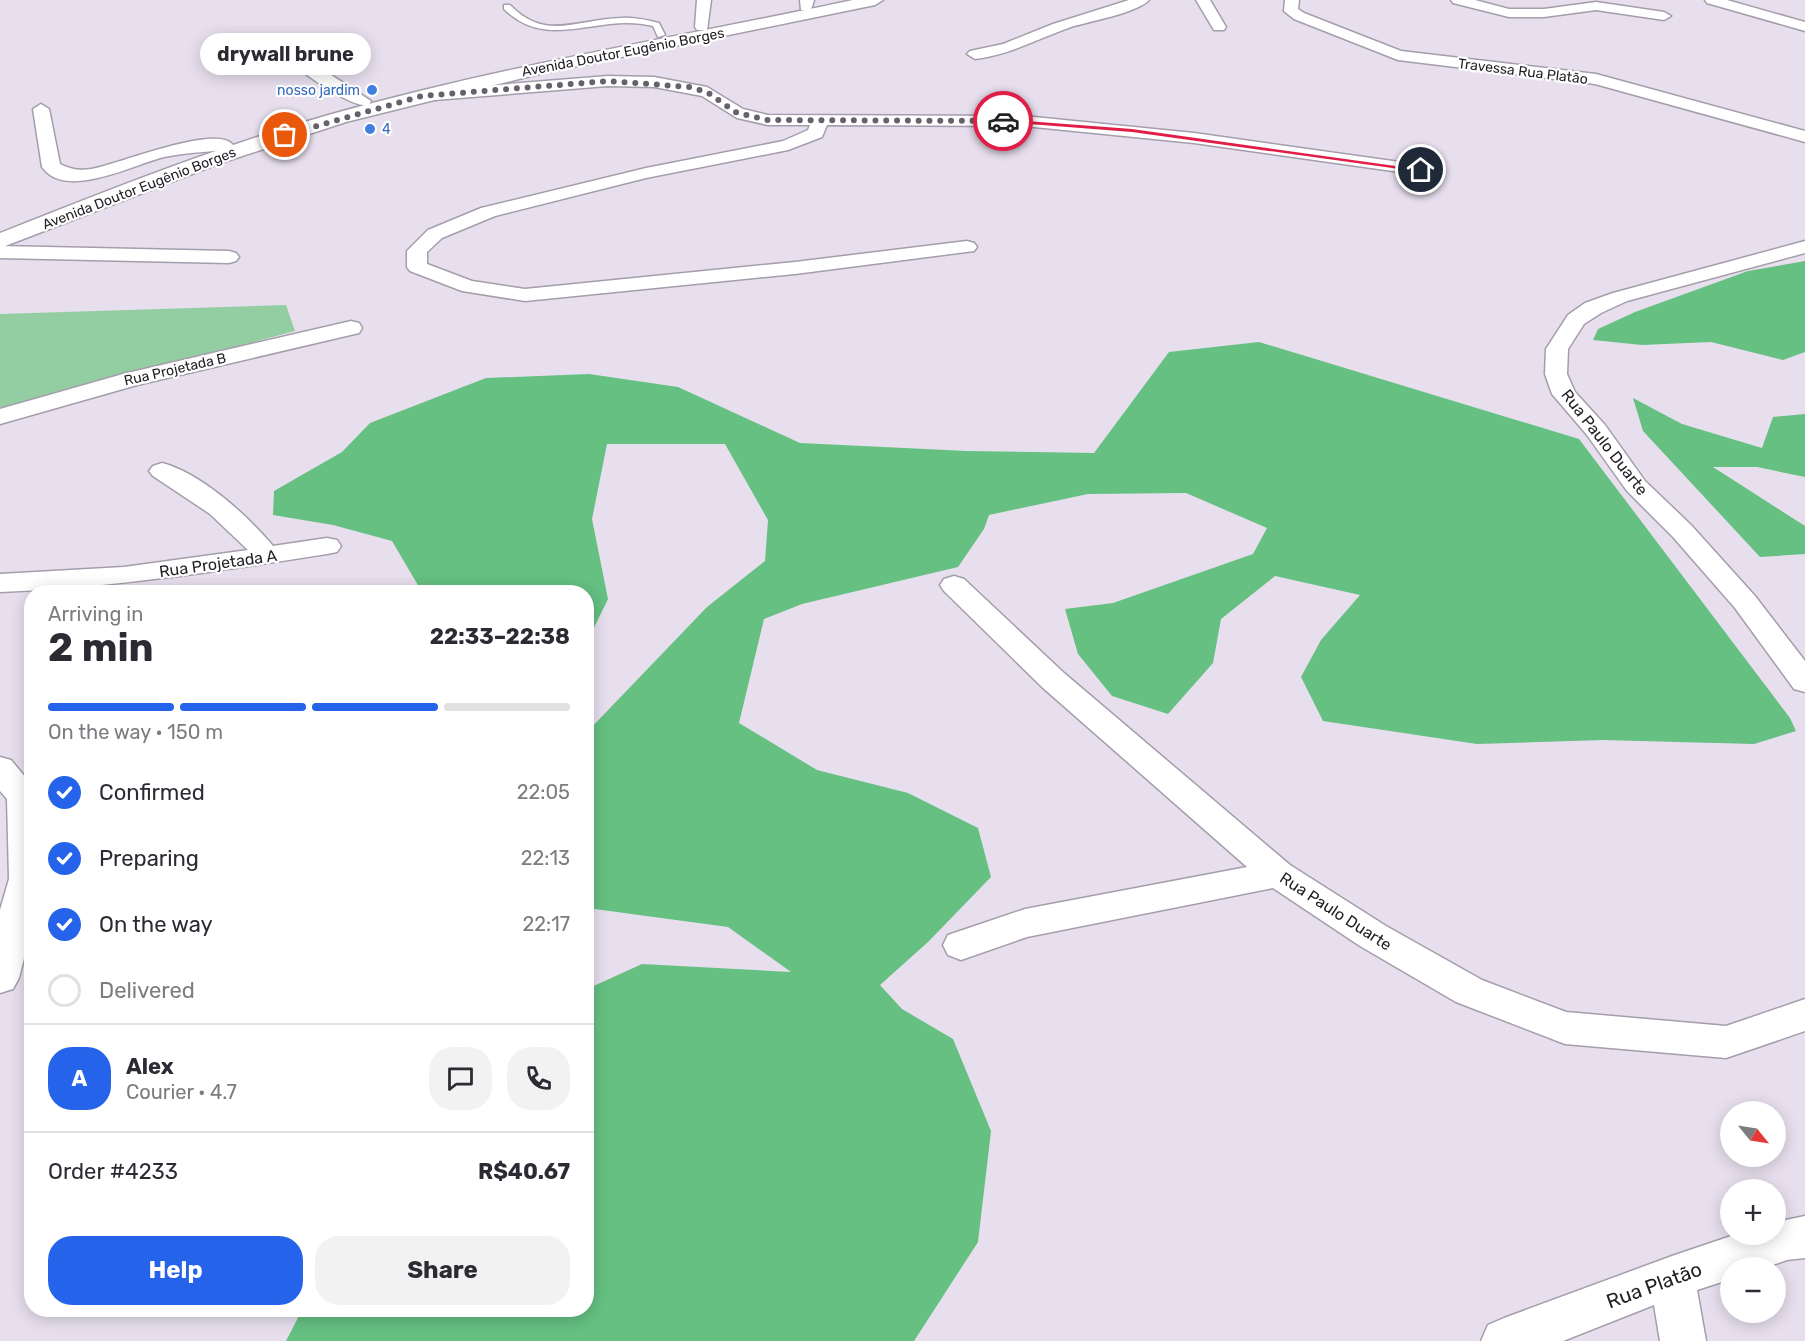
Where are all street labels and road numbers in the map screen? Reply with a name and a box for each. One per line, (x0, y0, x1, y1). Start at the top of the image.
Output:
street label: Avenida Doutor Eugênio Borges (520, 24, 726, 80)
street label: Travessa Rua Platão (1457, 55, 1589, 88)
street label: Avenida Doutor Eugênio Borges (40, 144, 238, 233)
street label: Rua Projetada B (122, 349, 228, 390)
street label: Rua Paulo Duarte (1557, 386, 1652, 499)
street label: Rua Projetada A (158, 546, 279, 581)
street label: Rua Paulo Duarte (1276, 868, 1395, 955)
street label: Rua Platão (1603, 1257, 1705, 1313)

